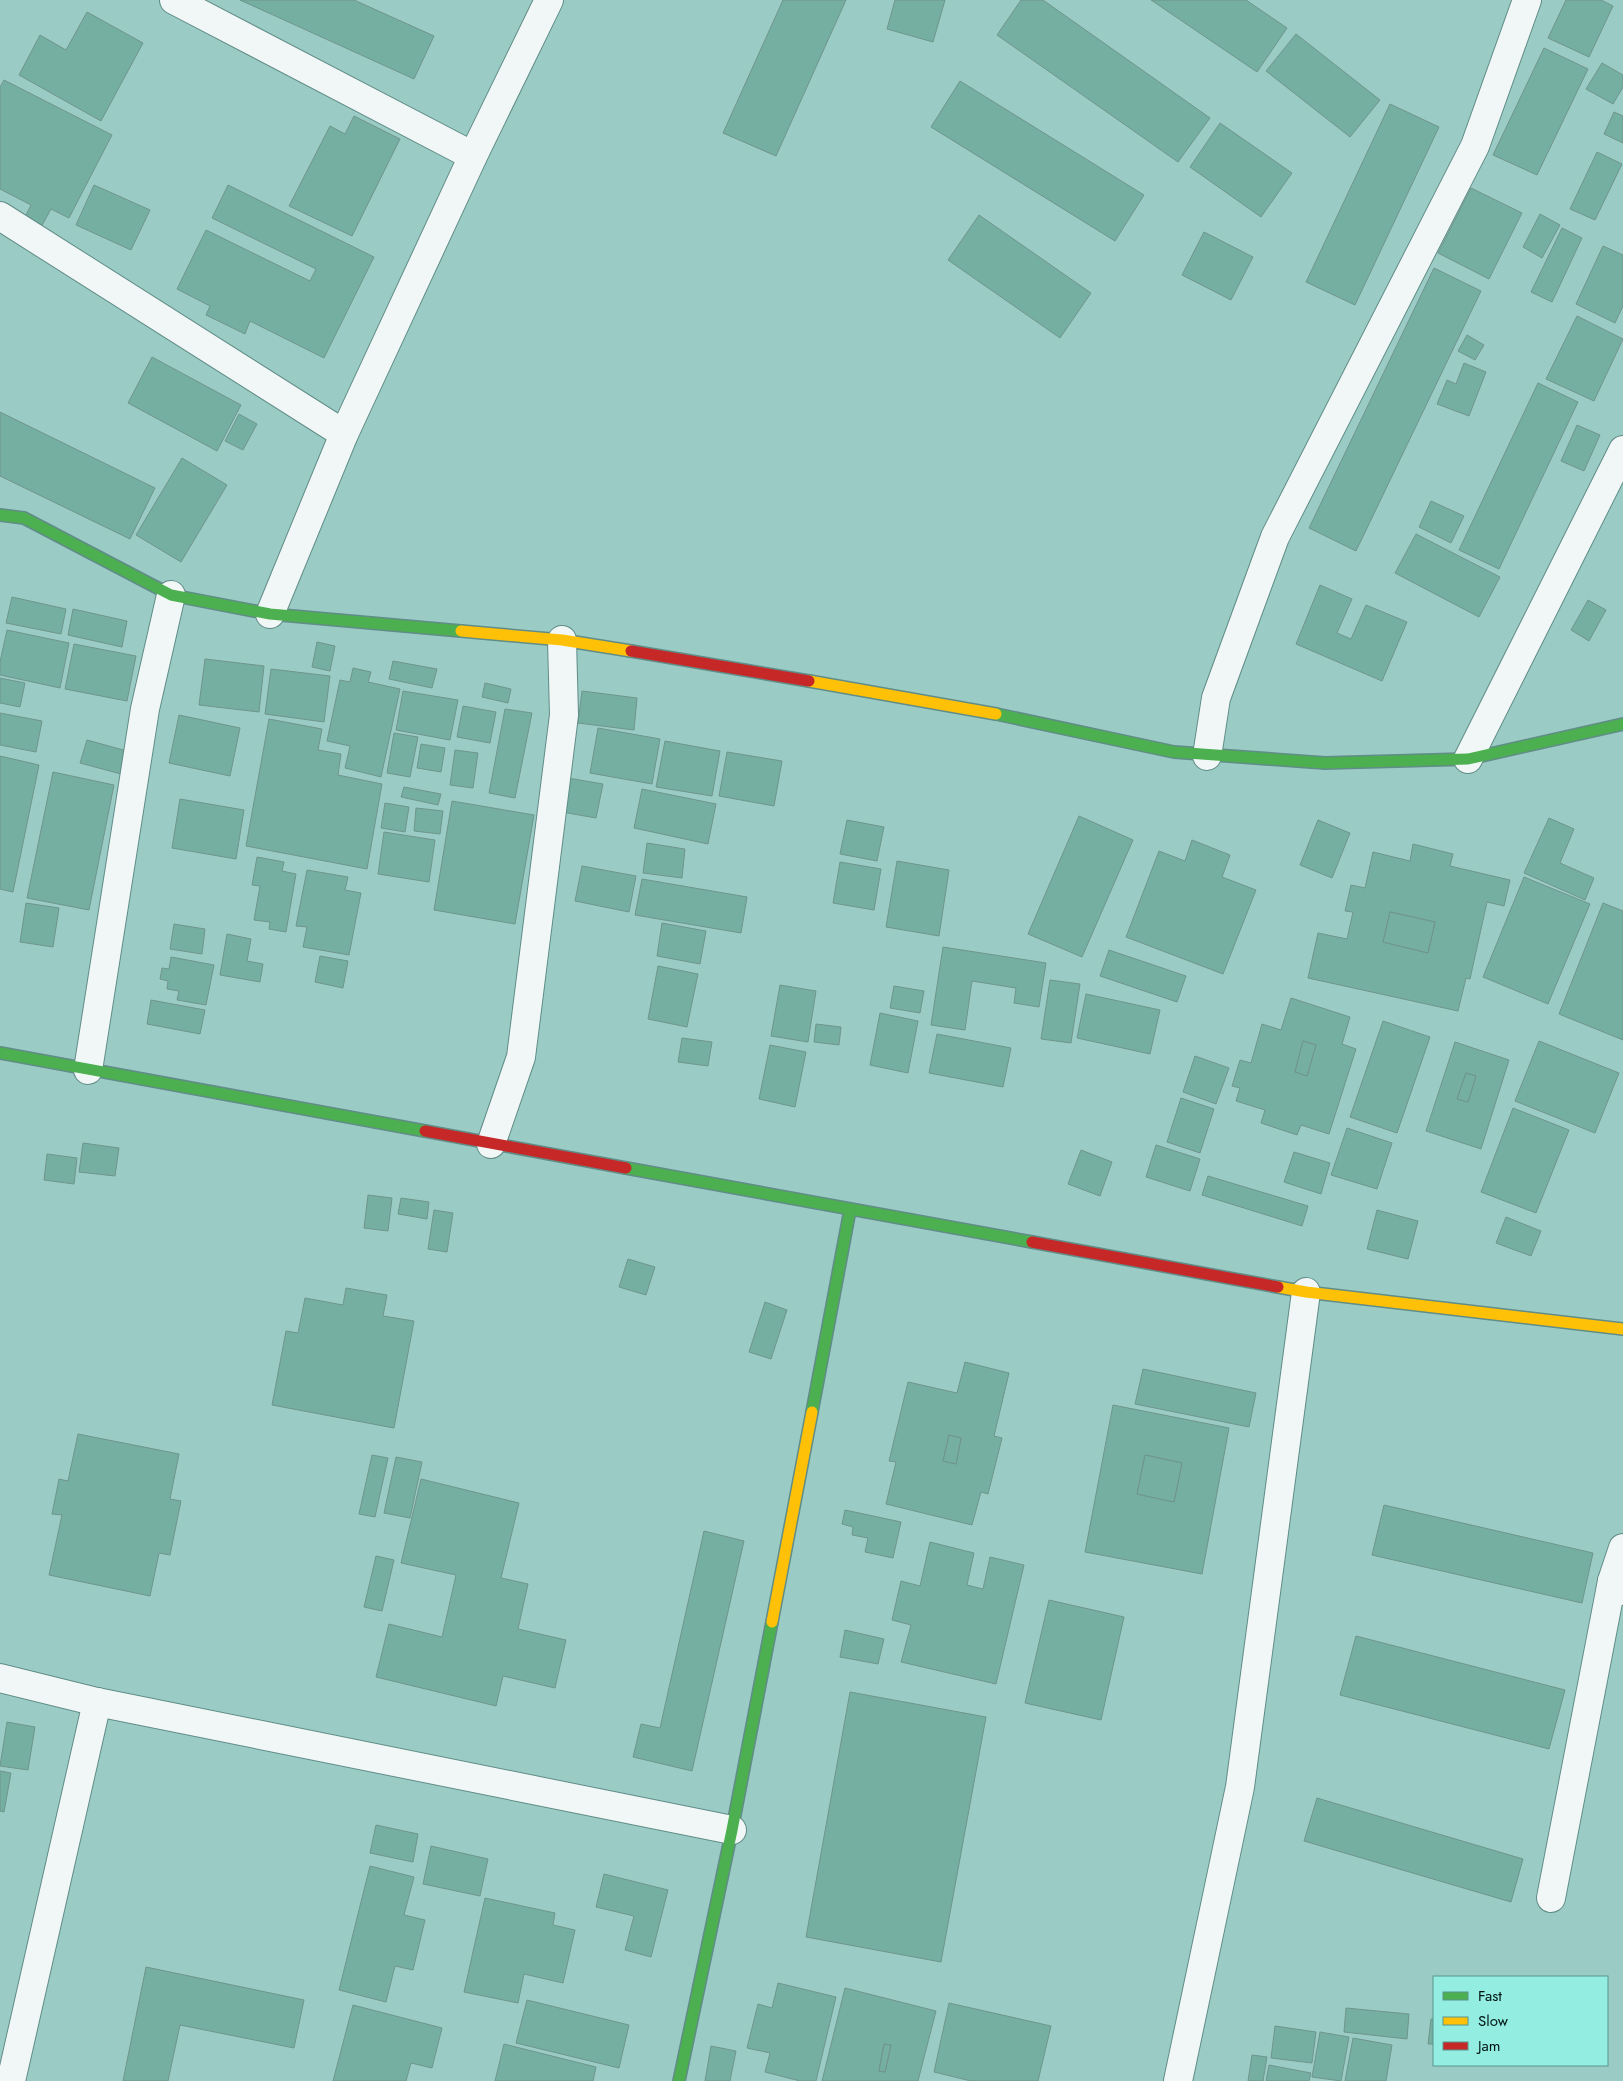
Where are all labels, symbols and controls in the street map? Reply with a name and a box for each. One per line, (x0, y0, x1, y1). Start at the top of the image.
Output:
legend (1433, 1976, 1608, 2066)
text: Fast (1478, 1985, 1502, 2007)
text: Slow (1478, 2010, 1509, 2032)
text: Jam (1476, 2035, 1501, 2057)

